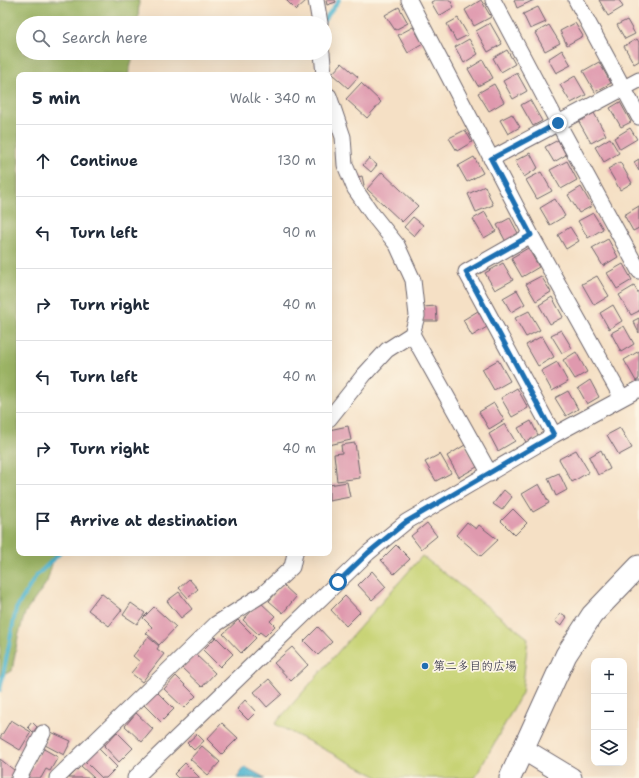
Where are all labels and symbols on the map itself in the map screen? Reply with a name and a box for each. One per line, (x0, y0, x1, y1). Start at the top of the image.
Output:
route end (549, 114, 567, 132)
route start (329, 573, 347, 591)
place label: 第二多目的広場 (433, 658, 517, 674)
marker: 第二多目的広場 (420, 661, 430, 671)

